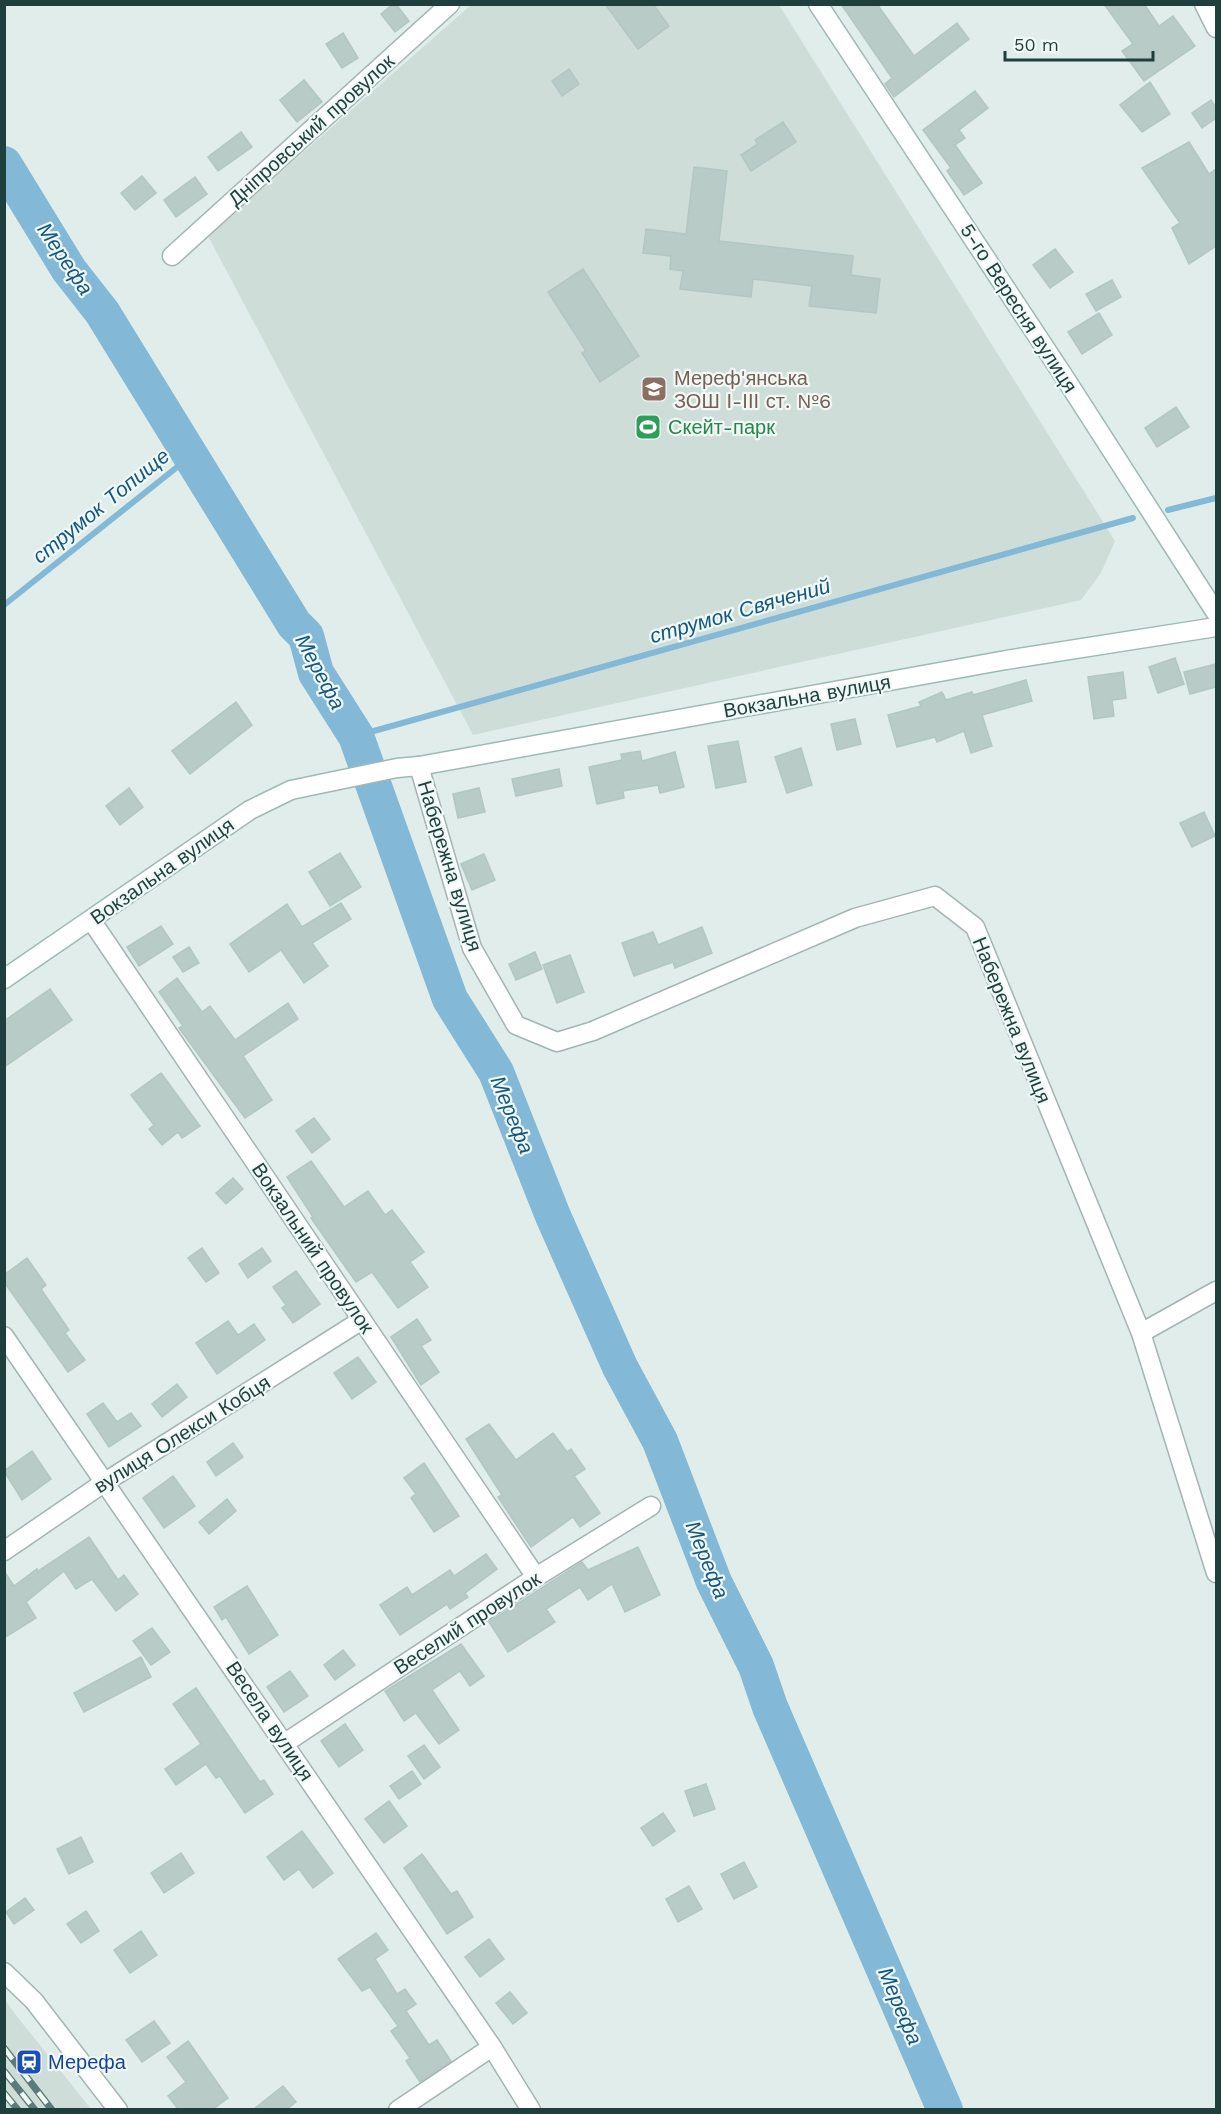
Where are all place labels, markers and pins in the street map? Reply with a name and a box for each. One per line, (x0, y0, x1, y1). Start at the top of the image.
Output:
place label: Мереф'янська ЗОШ І-ІІІ ст. №6 (674, 366, 831, 413)
school or university icon: Мереф'янська ЗОШ І-ІІІ ст. №6 (639, 374, 669, 404)
sports icon: Скейт-парк (633, 412, 663, 442)
place label: Скейт-парк (668, 415, 775, 439)
station icon: Мерефа (14, 2047, 44, 2077)
place label: Мерефа (48, 2050, 127, 2074)

